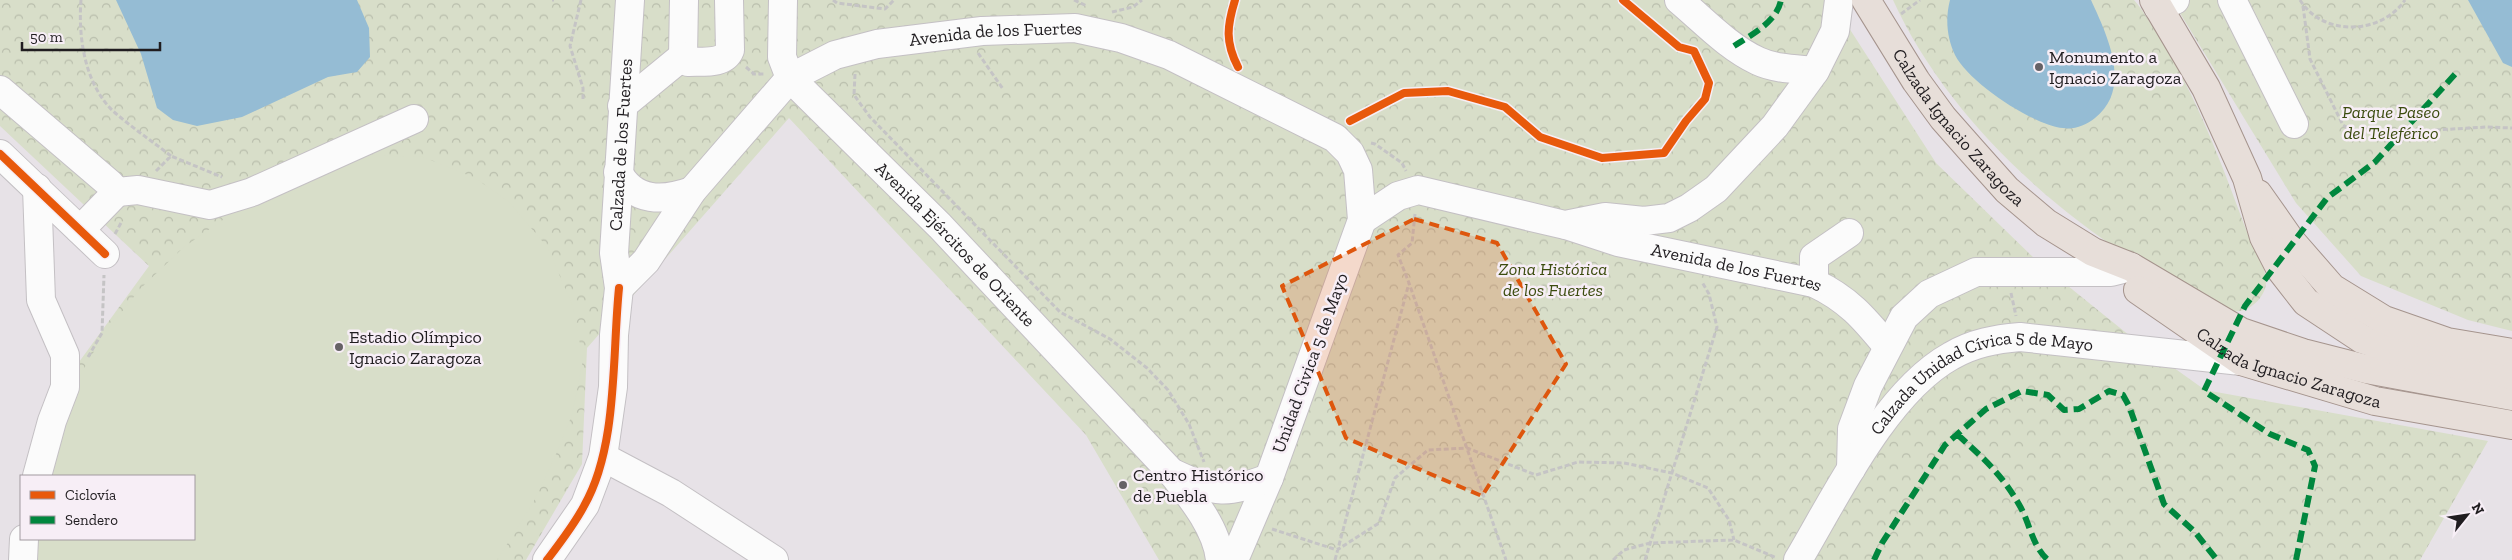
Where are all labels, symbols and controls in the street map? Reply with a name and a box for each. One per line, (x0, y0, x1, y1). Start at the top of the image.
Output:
street label: Avenida de los Fuertes (908, 17, 1085, 51)
scale bar (22, 20, 160, 52)
text: 50 m (30, 28, 63, 46)
street label: Calzada Ignacio Zaragoza (1888, 45, 2029, 211)
place label: Monumento a Ignacio Zaragoza (2049, 46, 2182, 89)
street label: Calzada de los Fuertes (604, 58, 637, 231)
marker: Monumento a Ignacio Zaragoza (2033, 61, 2045, 73)
park label: Parque Paseo del Teleférico (2342, 101, 2440, 144)
street label: Avenida Ejércitos de Oriente (871, 157, 1040, 331)
street label: Avenida de los Fuertes (1649, 238, 1826, 296)
park label: Zona Histórica de los Fuertes (1499, 258, 1607, 301)
street label: Unidad Civica 5 de Mayo (1267, 270, 1353, 456)
street label: Calzada Ignacio Zaragoza (2192, 323, 2383, 413)
place label: Estadio Olímpico Ignacio Zaragoza (349, 326, 482, 369)
street label: Calzada Unidad Cívica 5 de Mayo (1865, 326, 2094, 439)
marker: Estadio Olímpico Ignacio Zaragoza (333, 341, 345, 353)
place label: Centro Histórico de Puebla (1133, 464, 1264, 507)
legend (20, 475, 195, 540)
marker: Centro Histórico de Puebla (1117, 479, 1129, 491)
text: Ciclovía (65, 486, 116, 504)
north arrow (2442, 490, 2492, 540)
text: N (2468, 500, 2488, 518)
text: Sendero (65, 511, 118, 529)

